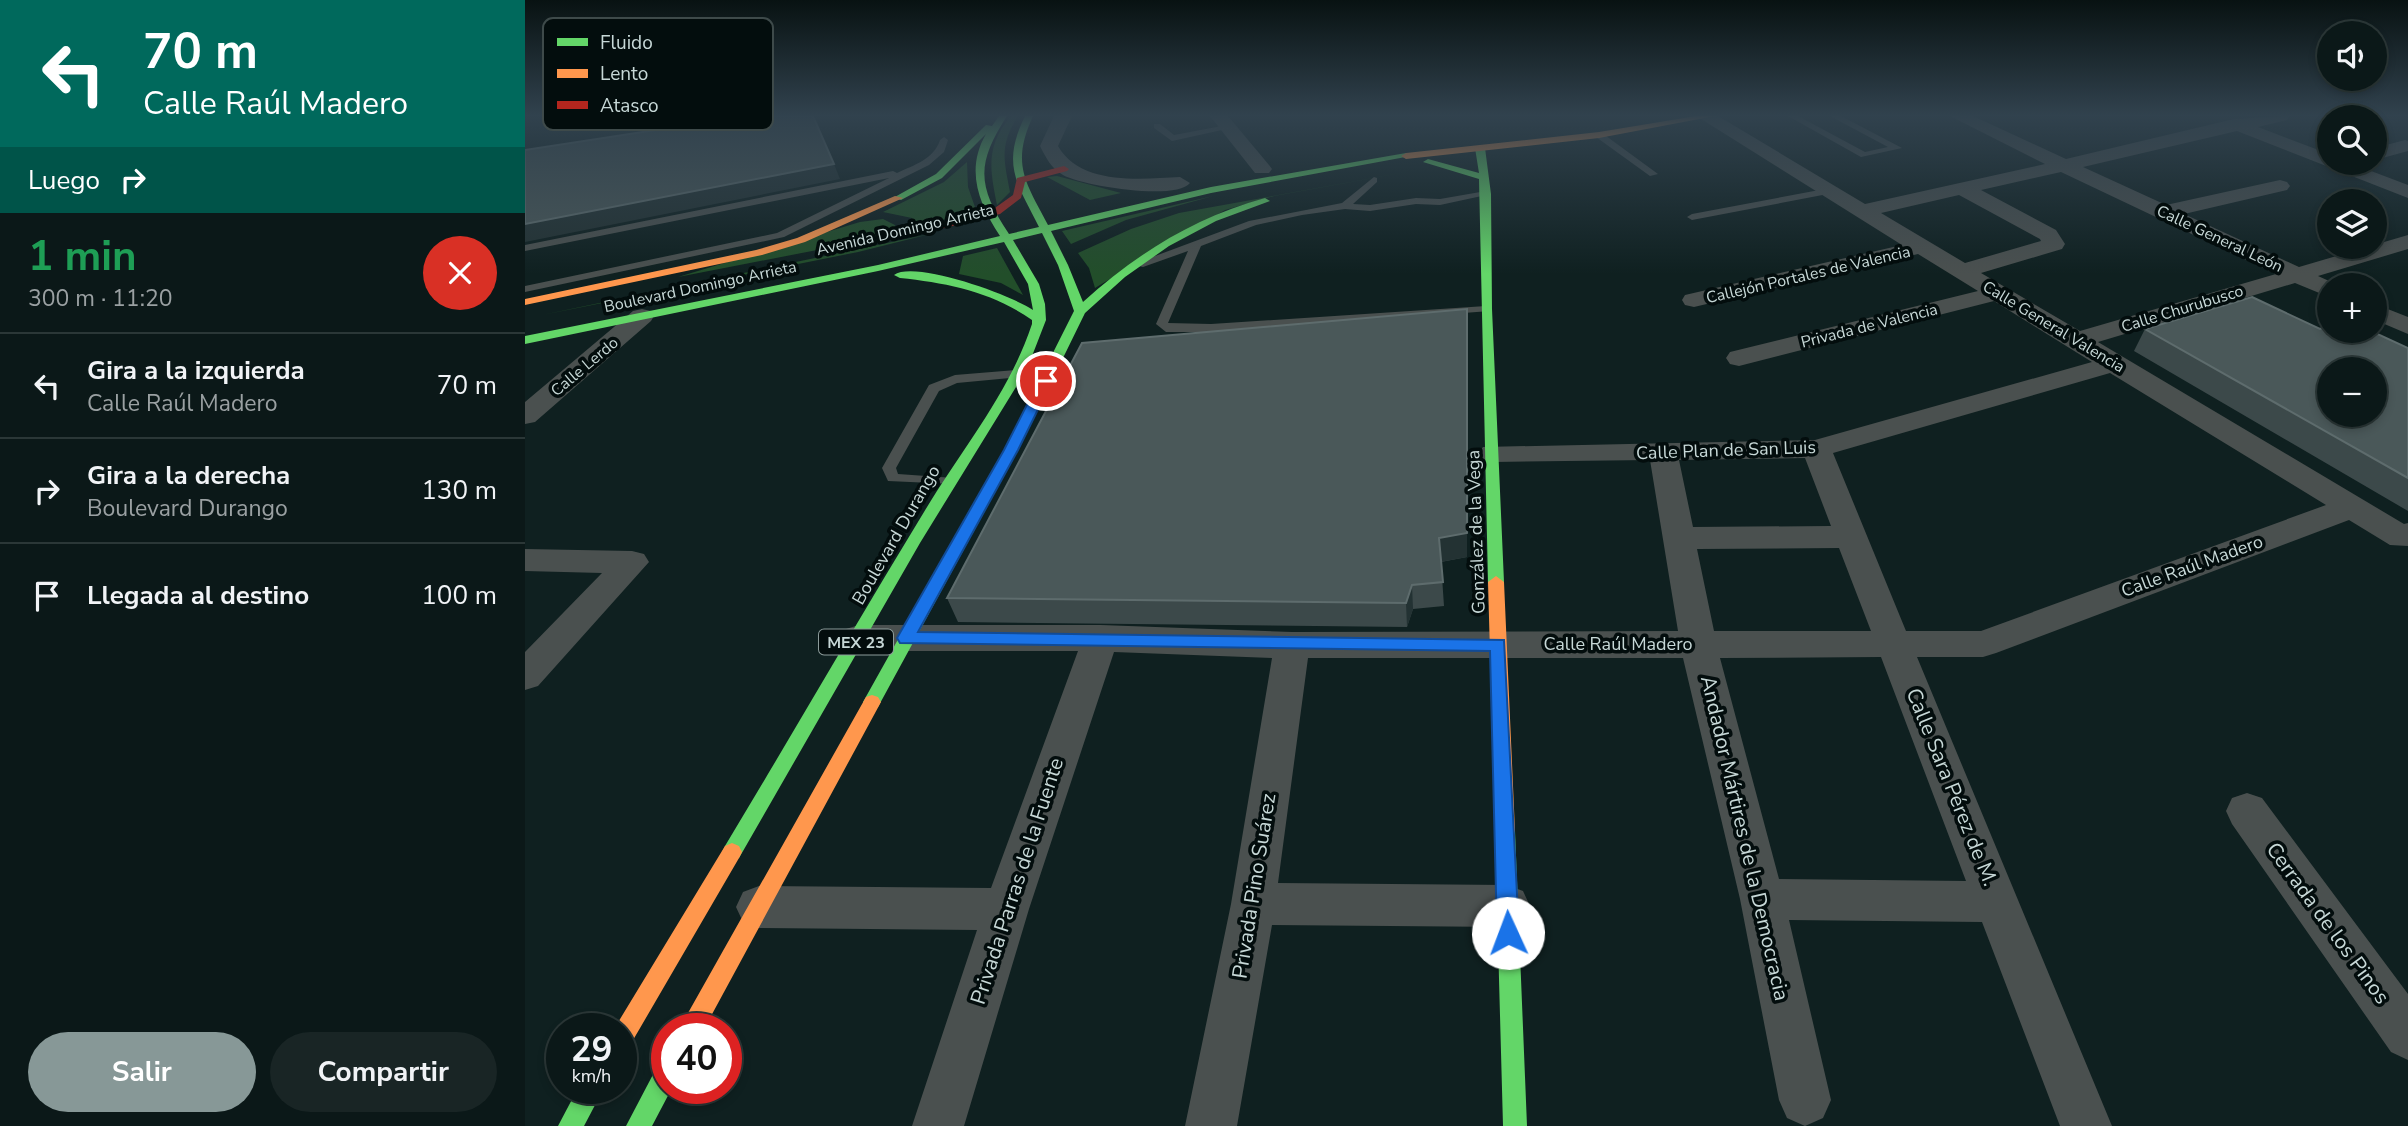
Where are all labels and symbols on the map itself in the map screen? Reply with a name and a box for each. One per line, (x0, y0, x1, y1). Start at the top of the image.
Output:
legend (543, 18, 773, 130)
text: Fluido (600, 30, 653, 56)
text: Lento (600, 61, 648, 87)
text: Atasco (600, 93, 659, 119)
street label: Avenida Domingo Arrieta (814, 199, 996, 261)
street label: Calle General León (2153, 200, 2286, 278)
street label: Callejón Portales de Valencia (1704, 241, 1913, 309)
street label: Boulevard Domingo Arrieta (602, 256, 799, 318)
street label: Calle General Valencia (1978, 276, 2129, 378)
street label: Calle Churubusco (2119, 280, 2246, 338)
street label: Privada de Valencia (1799, 298, 1940, 354)
street label: Calle Lerdo (546, 332, 623, 402)
pin (1016, 351, 1076, 411)
street label: Calle Plan de San Luis (1636, 435, 1816, 465)
street label: González de la Vega (1461, 450, 1491, 614)
street label: Boulevard Durango (846, 461, 946, 609)
street label: Calle Raúl Madero (2118, 529, 2266, 603)
road number: MEX 23 (819, 629, 893, 654)
street label: Calle Raúl Madero (1543, 632, 1693, 656)
street label: Andador Mártires de la Democracia (1694, 673, 1796, 1003)
street label: Calle Sara Pérez de M. (1900, 684, 2004, 890)
street label: Privada Parras de la Fuente (964, 754, 1070, 1008)
street label: Privada Pino Suárez (1226, 791, 1283, 981)
street label: Cerrada de los Pinos (2260, 837, 2396, 1009)
position arrow (1471, 896, 1545, 970)
speed limit sign: 40 (651, 1013, 742, 1104)

